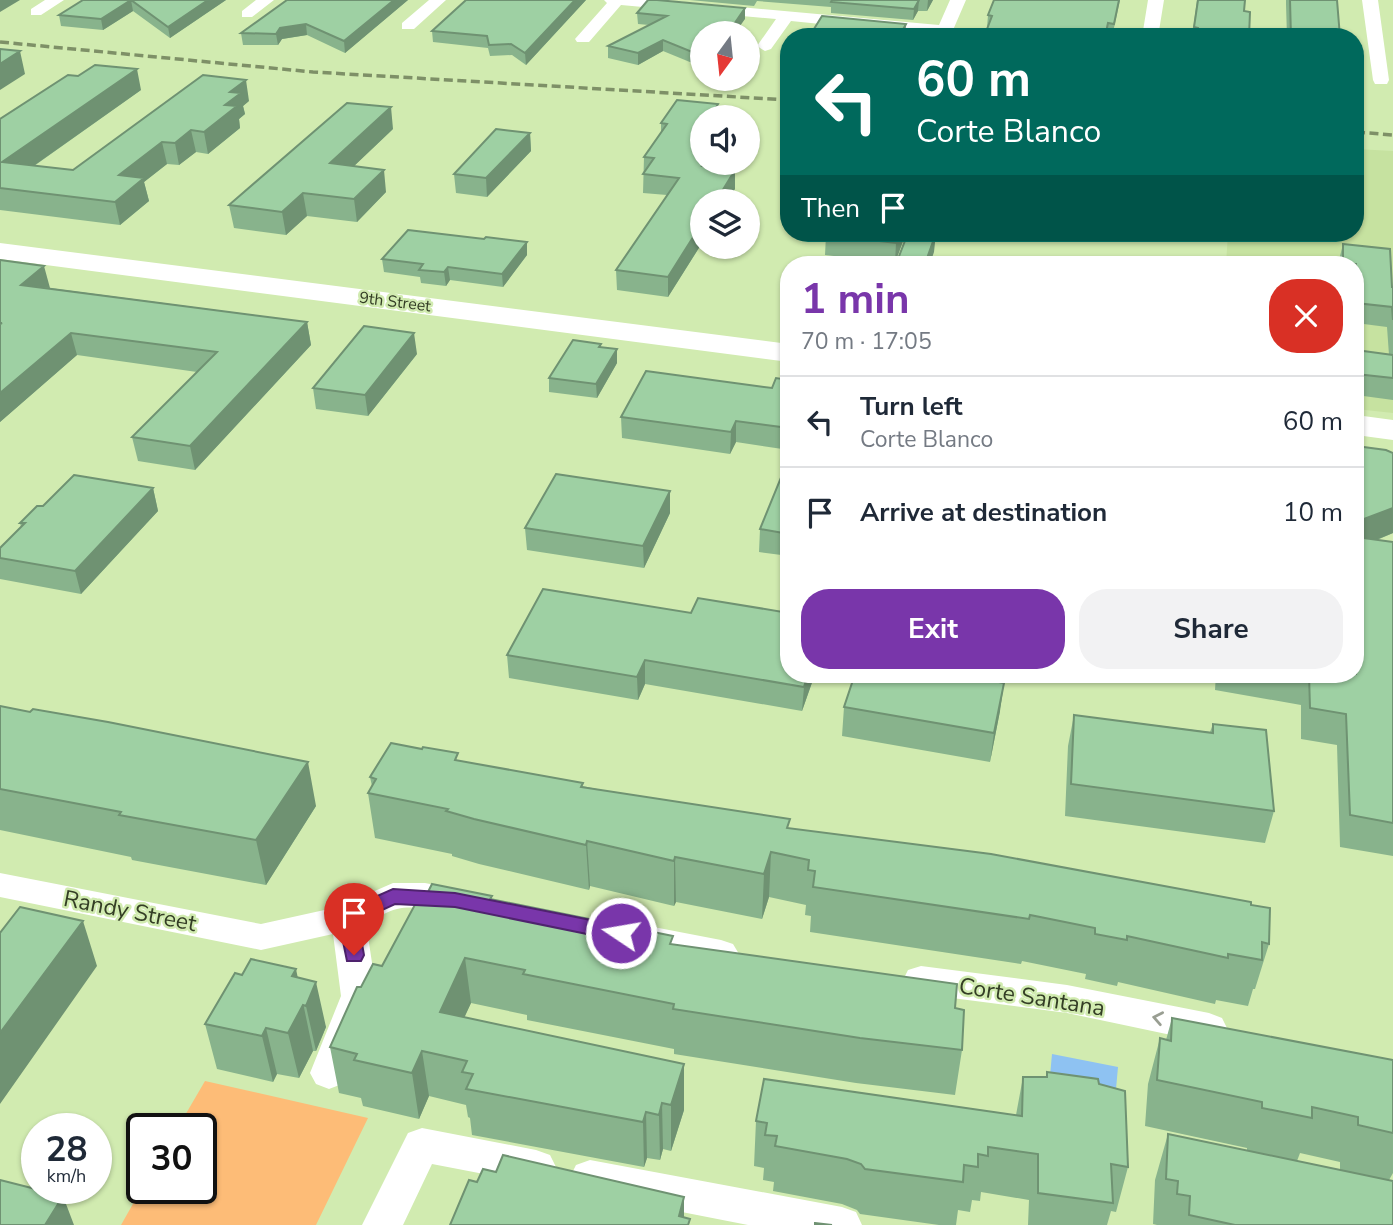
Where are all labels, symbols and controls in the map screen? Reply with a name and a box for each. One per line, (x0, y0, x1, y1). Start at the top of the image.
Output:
north arrow (690, 21, 760, 91)
map controls (690, 21, 760, 259)
text: 60 m (916, 46, 1031, 113)
icon: left (801, 56, 892, 147)
button: sound (690, 105, 760, 175)
text: Corte Blanco (916, 110, 1101, 153)
button: layers (690, 189, 760, 259)
icon: arrive (874, 189, 912, 227)
text: Then (801, 191, 860, 226)
text: 1 min (801, 271, 910, 328)
button: close (1269, 279, 1343, 353)
street label: 9th Street (358, 287, 432, 317)
text: 70 m · 17:05 (801, 326, 932, 357)
text: Turn left (860, 389, 963, 424)
icon: left (801, 403, 839, 441)
text: 60 m (1283, 404, 1343, 439)
text: Corte Blanco (860, 424, 993, 455)
icon: arrive (801, 494, 839, 532)
text: Arrive at destination (860, 495, 1107, 530)
text: 10 m (1283, 495, 1343, 530)
button: Exit (801, 589, 1065, 669)
button: Share (1079, 589, 1343, 669)
street label: Randy Street (61, 883, 200, 939)
pin (324, 883, 384, 955)
icon: arrive (335, 894, 373, 932)
position arrow (584, 896, 658, 970)
street label: Corte Santana (957, 970, 1107, 1024)
one-way arrow (1152, 1011, 1164, 1026)
speed limit sign: 30 (126, 1113, 217, 1204)
text: 28 (45, 1126, 88, 1173)
text: km/h (47, 1164, 86, 1188)

